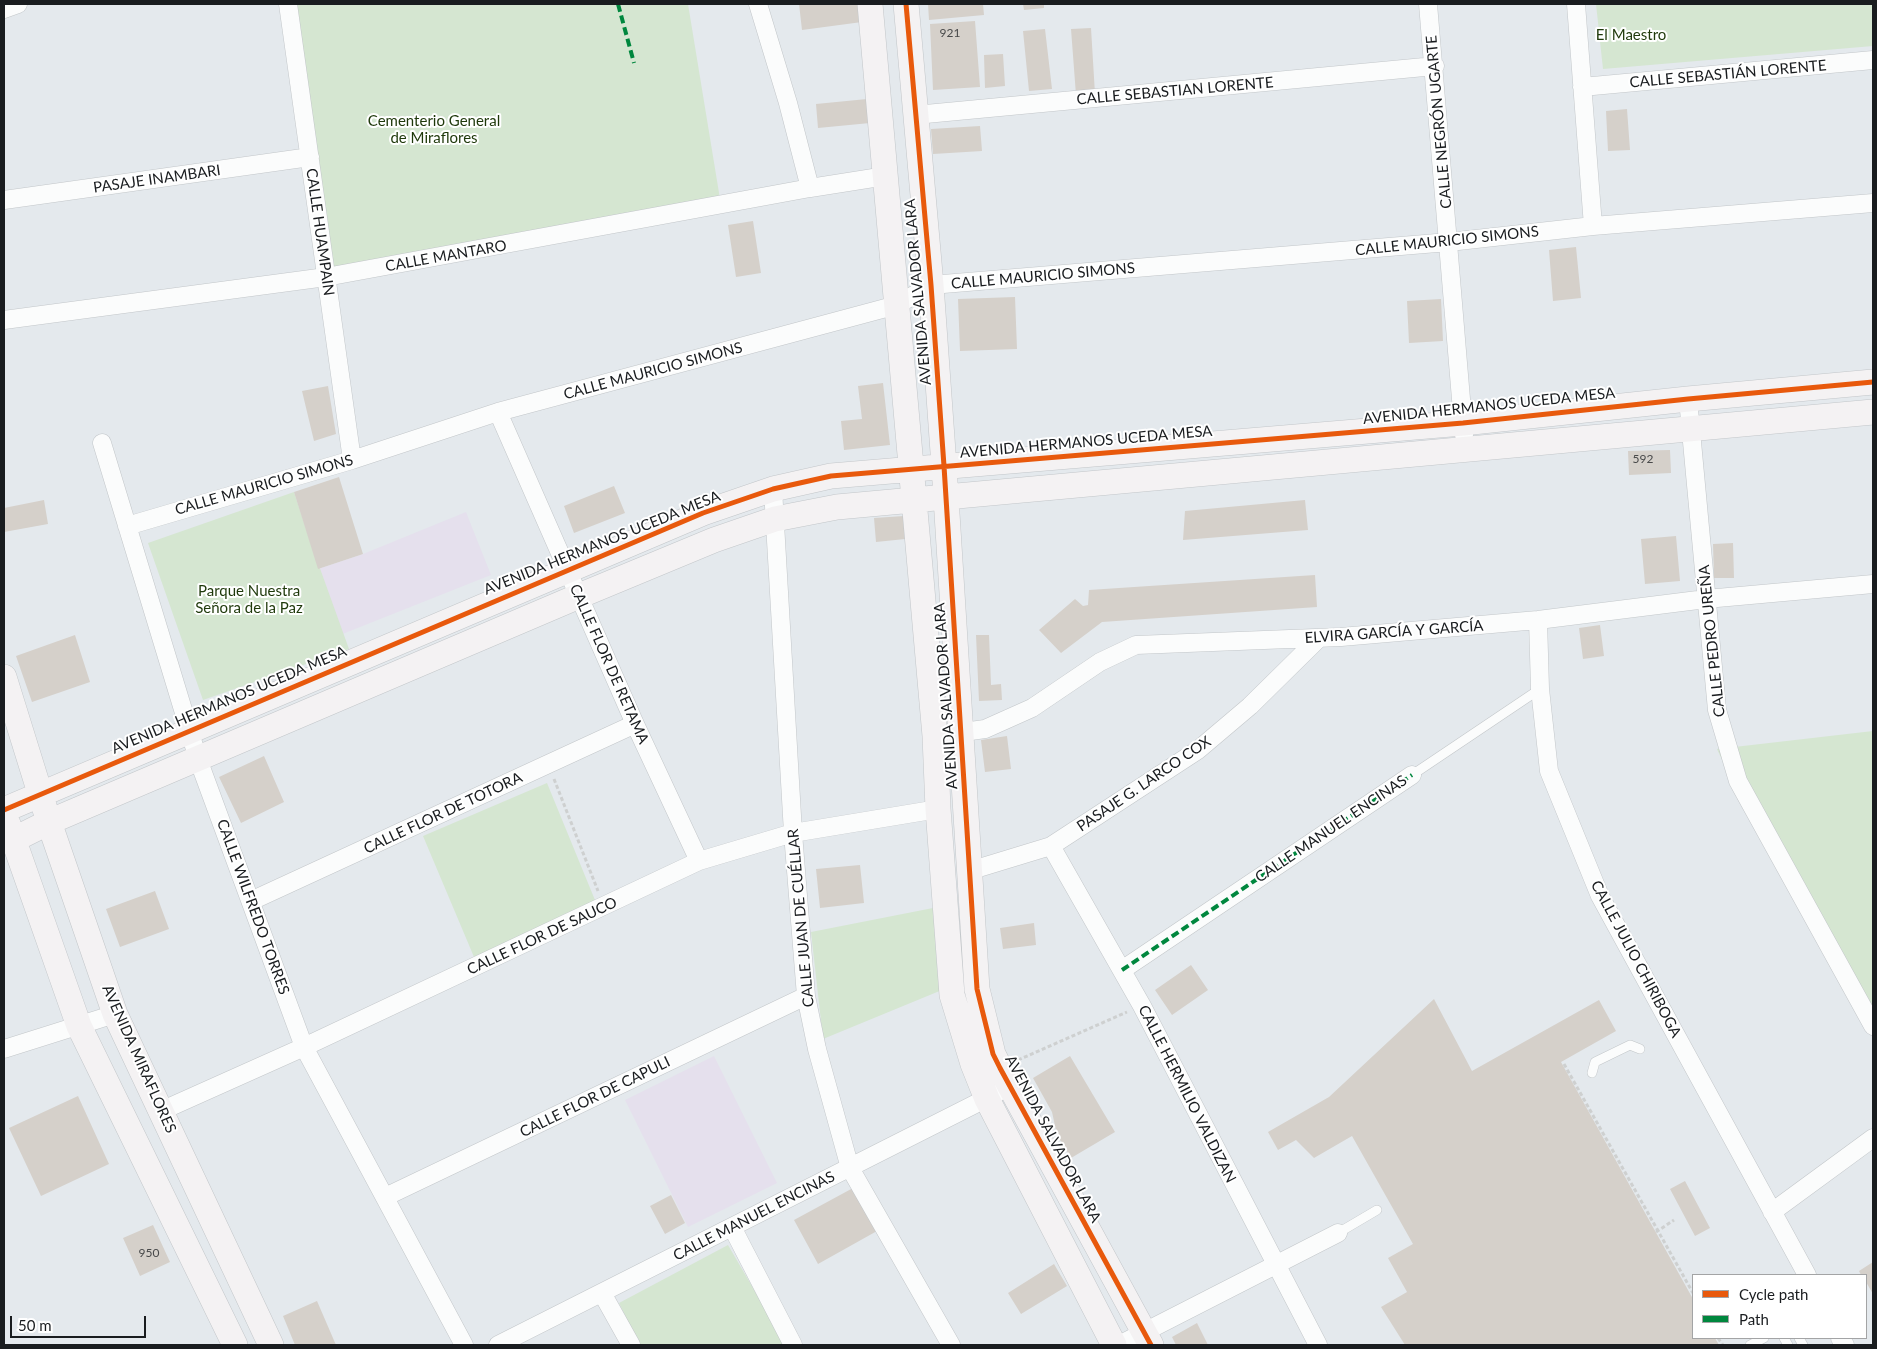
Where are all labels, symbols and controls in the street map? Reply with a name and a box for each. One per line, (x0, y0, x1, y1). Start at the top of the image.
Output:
house number: 921 (940, 26, 960, 40)
park label: El Maestro (1596, 26, 1666, 44)
street label: CALLE NEGRÓN UGARTE (1422, 34, 1456, 210)
street label: CALLE SEBASTIÁN LORENTE (1629, 56, 1827, 92)
street label: CALLE SEBASTIAN LORENTE (1076, 73, 1274, 109)
park label: Cementerio General de Miraflores (368, 112, 500, 147)
street label: PASAJE INAMBARI (92, 161, 222, 197)
street label: CALLE HUAMPAIN (302, 167, 338, 297)
street label: AVENIDA SALVADOR LARA (901, 198, 935, 386)
street label: CALLE MAURICIO SIMONS (1354, 222, 1540, 260)
street label: CALLE MANTARO (384, 236, 508, 276)
street label: CALLE MAURICIO SIMONS (950, 259, 1136, 293)
street label: CALLE MAURICIO SIMONS (562, 338, 744, 404)
street label: AVENIDA HERMANOS UCEDA MESA (1362, 384, 1616, 428)
street label: AVENIDA HERMANOS UCEDA MESA (959, 422, 1213, 462)
street label: CALLE MAURICIO SIMONS (173, 451, 355, 519)
house number: 592 (1633, 452, 1653, 466)
street label: AVENIDA HERMANOS UCEDA MESA (481, 487, 723, 599)
street label: CALLE PEDRO UREÑA (1695, 564, 1729, 718)
street label: CALLE FLOR DE RETAMA (566, 581, 652, 747)
park label: Parque Nuestra Señora de la Paz (195, 582, 303, 617)
street label: AVENIDA SALVADOR LARA (931, 602, 961, 790)
street label: ELVIRA GARCÍA Y GARCÍA (1304, 617, 1484, 647)
street label: AVENIDA HERMANOS UCEDA MESA (109, 642, 349, 758)
street label: PASAJE G. LARCO COX (1074, 732, 1214, 836)
street label: CALLE FLOR DE TOTORA (361, 768, 525, 858)
street label: CALLE MANUEL ENCINAS (1252, 772, 1410, 886)
street label: CALLE WILFREDO TORRES (213, 817, 293, 997)
street label: CALLE JUAN DE CUÉLLAR (784, 828, 818, 1008)
street label: CALLE JULIO CHIRIBOGA (1587, 877, 1685, 1041)
street label: CALLE FLOR DE SAUCO (464, 893, 620, 979)
street label: AVENIDA MIRAFLORES (98, 982, 180, 1136)
street label: CALLE HERMILIO VALDIZAN (1134, 1002, 1240, 1186)
street label: AVENIDA SALVADOR LARA (1001, 1052, 1105, 1226)
street label: CALLE FLOR DE CAPULI (517, 1053, 673, 1141)
street label: CALLE MANUEL ENCINAS (670, 1167, 838, 1265)
house number: 950 (139, 1246, 159, 1260)
legend (1692, 1274, 1867, 1339)
text: Cycle path (1739, 1285, 1808, 1303)
scale bar (12, 1306, 149, 1338)
text: Path (1739, 1310, 1769, 1328)
text: 50 m (18, 1316, 52, 1334)

